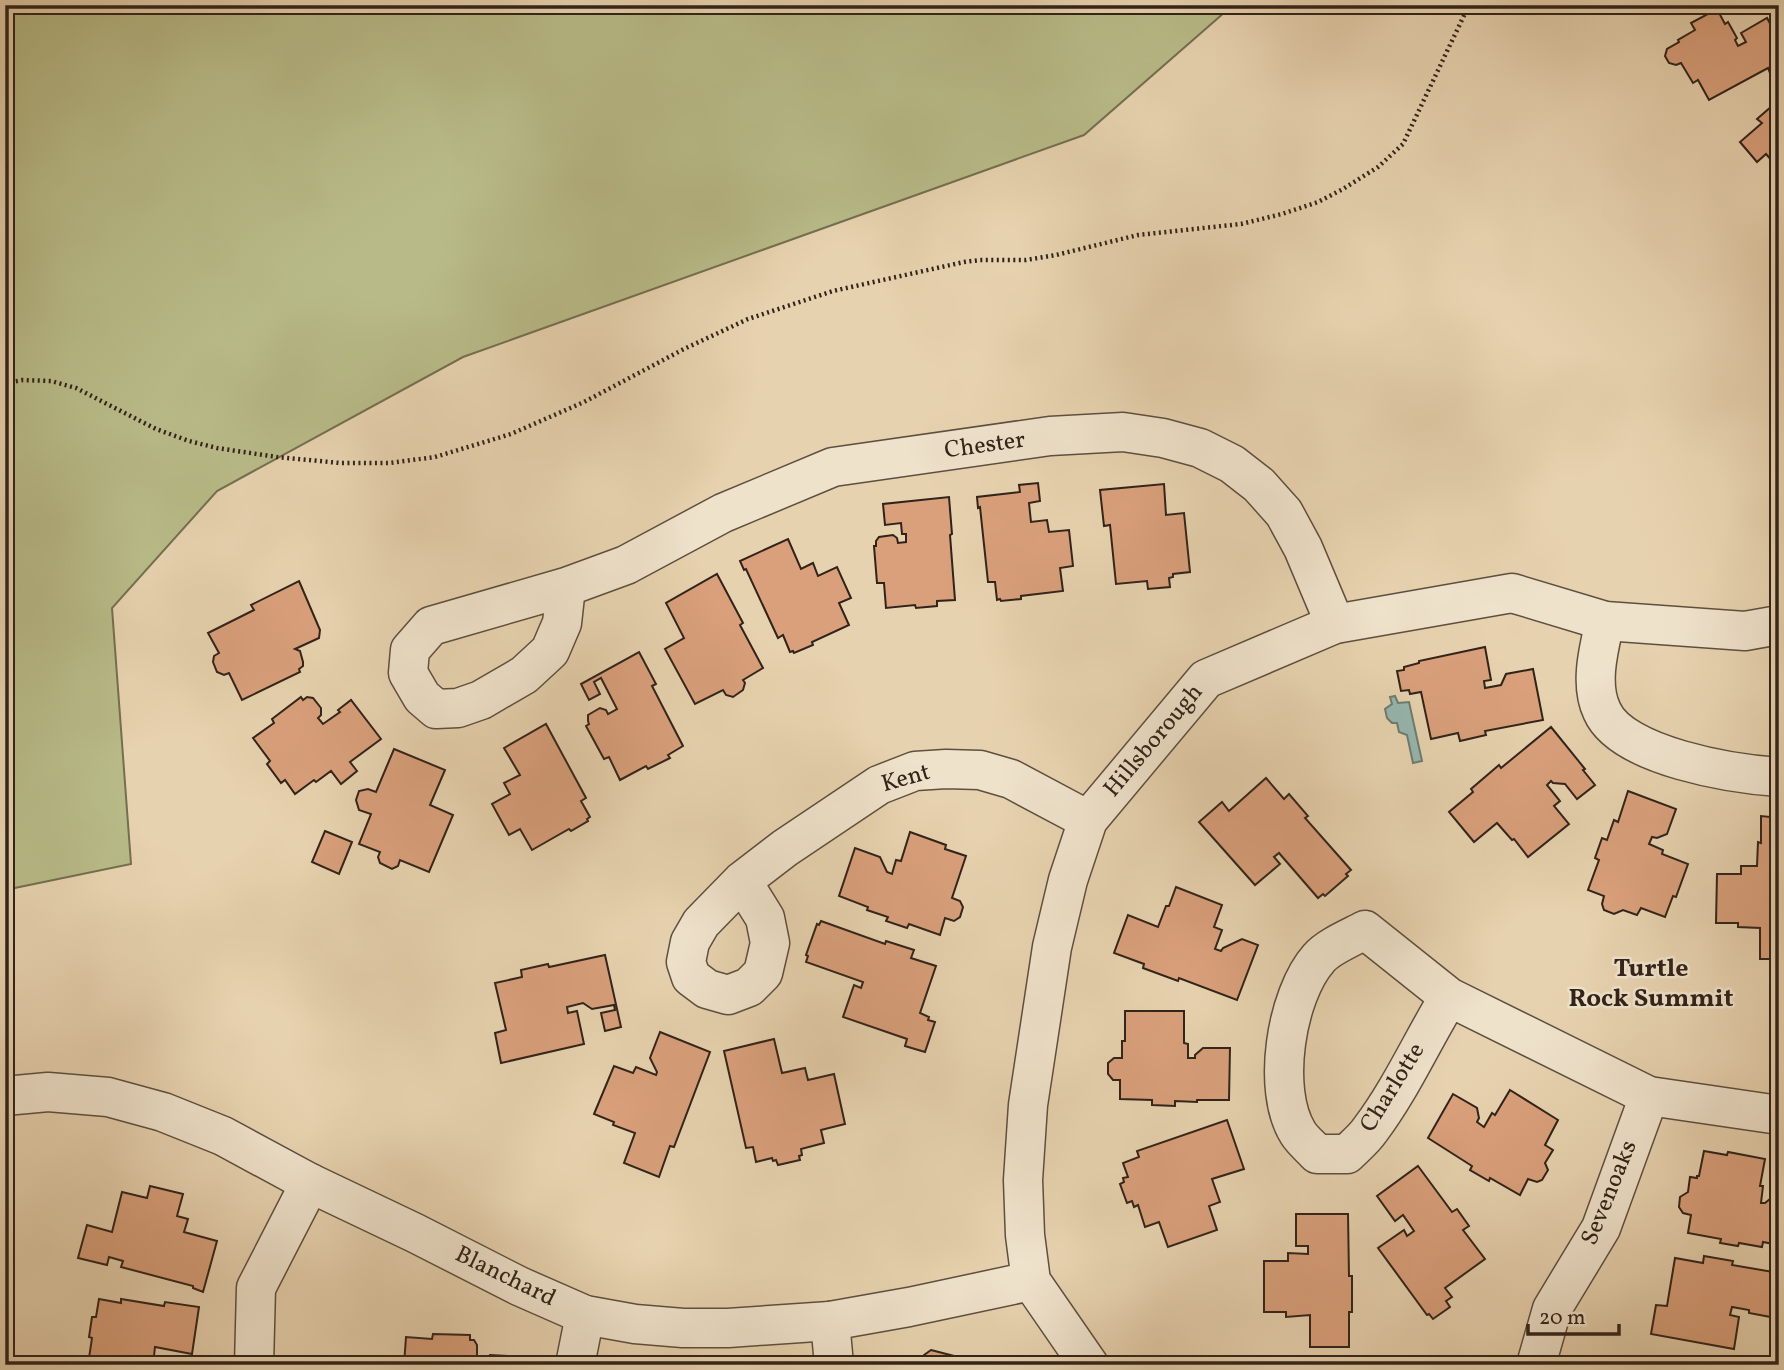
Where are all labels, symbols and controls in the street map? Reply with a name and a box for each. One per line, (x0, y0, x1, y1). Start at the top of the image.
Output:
street label: Chester (942, 424, 1028, 468)
street label: Hillsborough (1096, 677, 1212, 805)
street label: Kent (878, 756, 934, 802)
district label: Turtle Rock Summit (1569, 951, 1734, 1017)
street label: Charlotte (1352, 1037, 1434, 1139)
street label: Sevenoaks (1574, 1135, 1646, 1251)
street label: Blanchard (449, 1238, 561, 1316)
scale bar (1528, 1293, 1620, 1337)
text: 20 m (1539, 1304, 1585, 1333)

